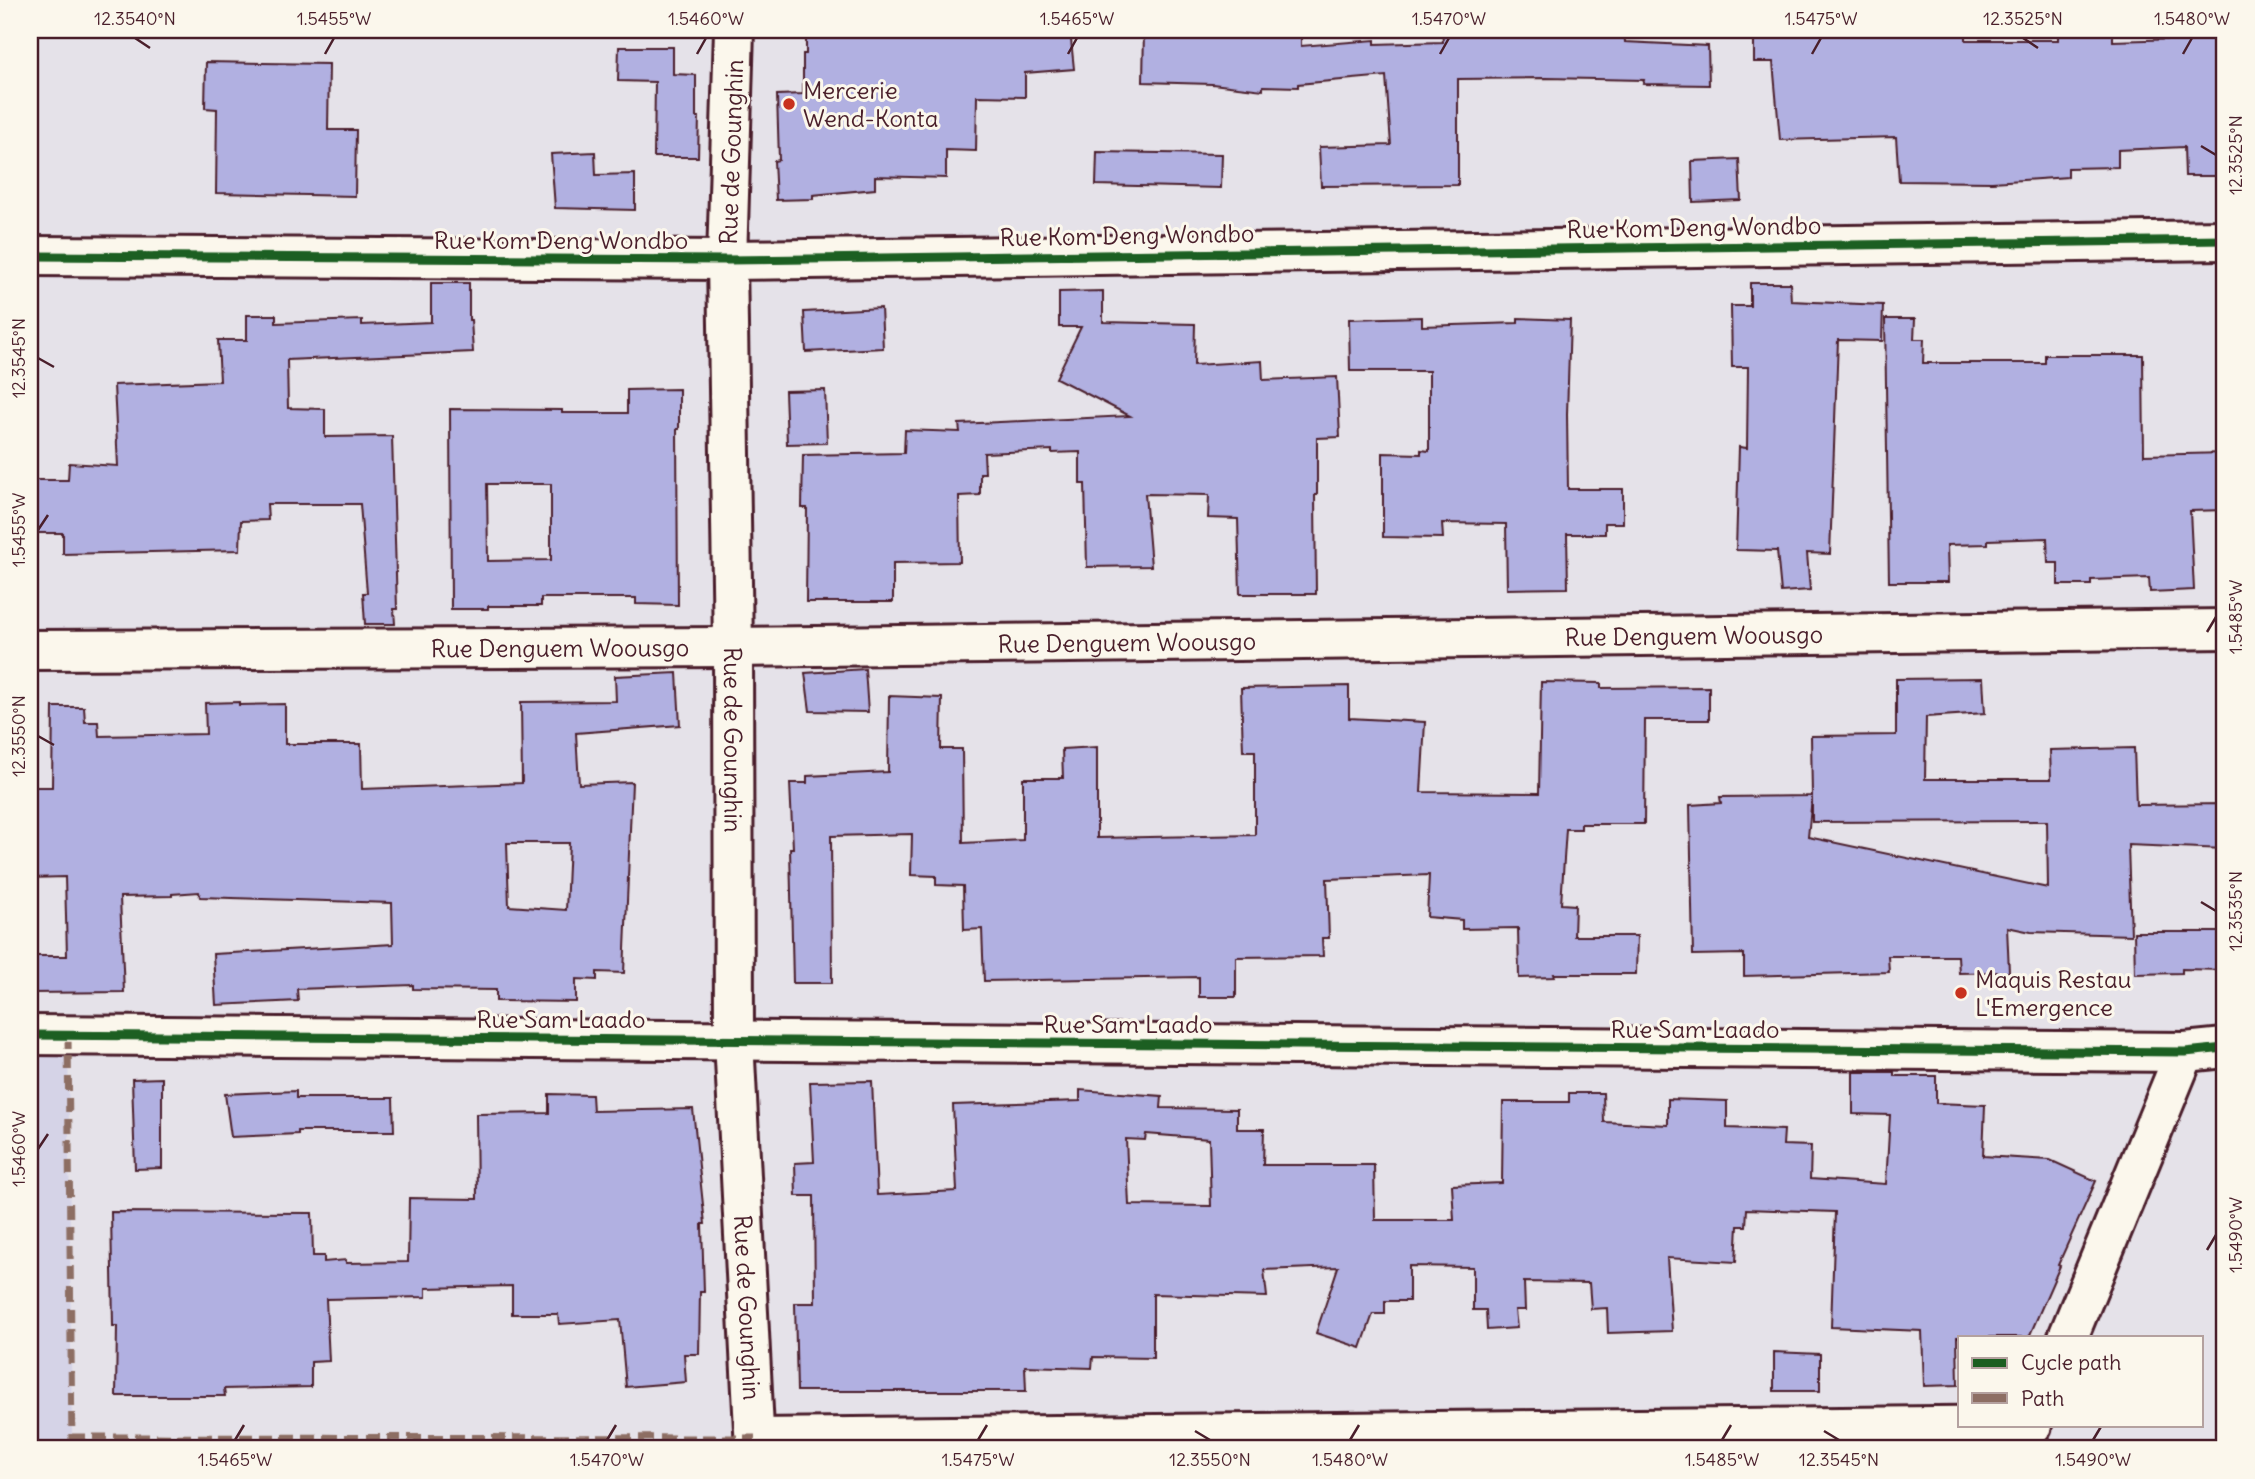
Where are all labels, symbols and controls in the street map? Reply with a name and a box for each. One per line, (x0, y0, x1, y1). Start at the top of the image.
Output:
text: 12.3540°N (94, 7, 176, 30)
text: 1.5455°W (297, 7, 371, 30)
text: 1.5460°W (668, 7, 744, 30)
text: 1.5465°W (1040, 7, 1114, 30)
text: 1.5470°W (1412, 7, 1486, 30)
text: 1.5475°W (1785, 7, 1858, 30)
text: 12.3525°N (1983, 7, 2063, 30)
text: 1.5480°W (2154, 7, 2230, 30)
street label: Rue de Gounghin (713, 59, 749, 245)
place label: Mercerie Wend-Konta (803, 75, 938, 133)
marker: Mercerie Wend-Konta (781, 96, 797, 112)
text: 12.3525°N (2224, 115, 2247, 195)
street label: Rue Kom Deng Wondbo (1566, 210, 1822, 244)
street label: Rue Kom Deng Wondbo (999, 218, 1255, 252)
street label: Rue Kom Deng Wondbo (434, 225, 688, 255)
text: 12.3545°N (7, 318, 30, 398)
text: 1.5455°W (7, 493, 30, 567)
text: 1.5485°W (2224, 580, 2247, 654)
street label: Rue Denguem Woousgo (1565, 619, 1823, 652)
street label: Rue Denguem Woousgo (998, 626, 1256, 659)
street label: Rue Denguem Woousgo (431, 632, 689, 663)
street label: Rue de Gounghin (718, 647, 748, 833)
text: 12.3550°N (7, 695, 30, 777)
text: 12.3535°N (2224, 871, 2247, 951)
place label: Maquis Restau L'Emergence (1975, 964, 2132, 1022)
marker: Maquis Restau L'Emergence (1953, 985, 1969, 1001)
street label: Rue Sam Laado (476, 1004, 646, 1034)
street label: Rue Sam Laado (1043, 1009, 1213, 1039)
street label: Rue Sam Laado (1610, 1014, 1780, 1044)
text: 1.5460°W (7, 1111, 30, 1187)
text: 1.5490°W (2224, 1197, 2247, 1273)
street label: Rue de Gounghin (728, 1214, 767, 1401)
legend (1958, 1336, 2202, 1426)
text: Cycle path (2021, 1349, 2121, 1376)
text: Path (2021, 1385, 2064, 1412)
text: 1.5465°W (198, 1448, 272, 1471)
text: 1.5470°W (570, 1448, 644, 1471)
text: 1.5475°W (942, 1448, 1015, 1471)
text: 12.3550°N (1169, 1448, 1251, 1471)
text: 1.5480°W (1312, 1448, 1388, 1471)
text: 1.5485°W (1685, 1448, 1759, 1471)
text: 12.3545°N (1799, 1448, 1879, 1471)
text: 1.5490°W (2055, 1448, 2131, 1471)

